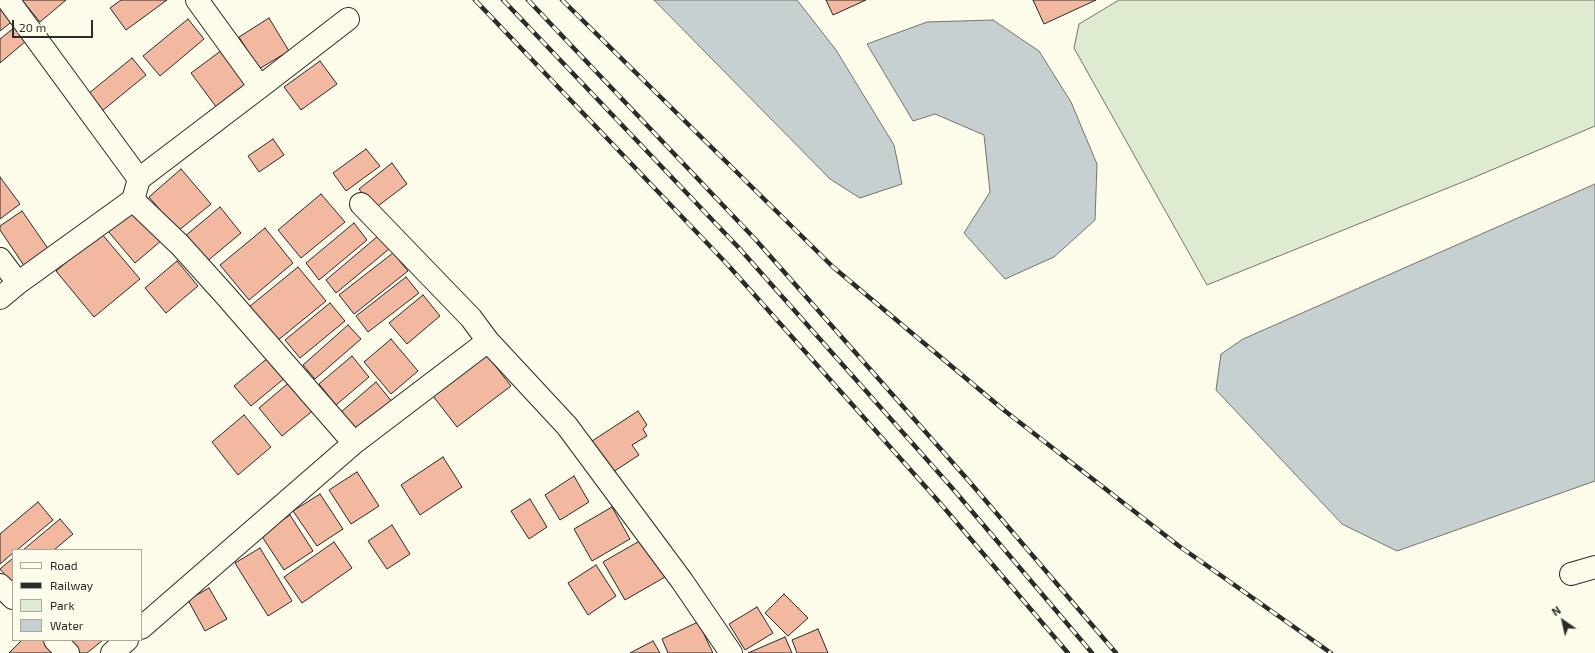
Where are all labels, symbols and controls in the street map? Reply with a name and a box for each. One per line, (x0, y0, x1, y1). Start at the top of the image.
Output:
scale bar (14, 12, 95, 38)
text: 20 m (19, 20, 46, 34)
legend (12, 549, 142, 641)
text: Road (50, 558, 78, 572)
text: Railway (50, 578, 93, 592)
text: Park (50, 598, 75, 612)
north arrow (1543, 601, 1583, 641)
text: N (1549, 603, 1563, 618)
text: Water (50, 618, 84, 632)

